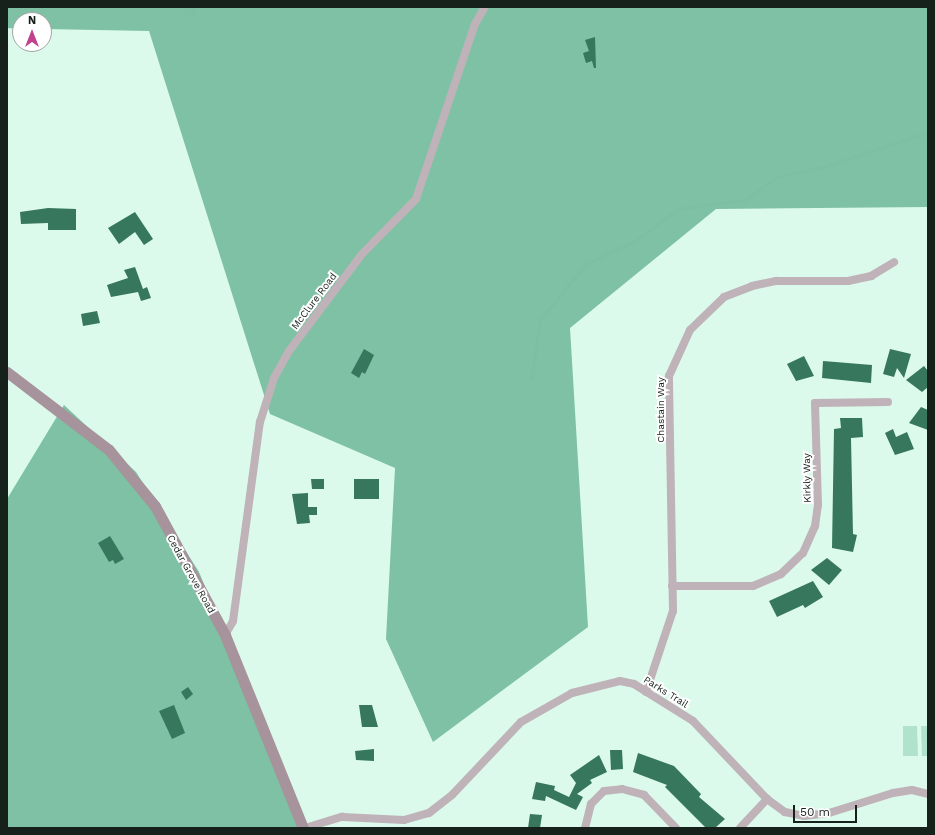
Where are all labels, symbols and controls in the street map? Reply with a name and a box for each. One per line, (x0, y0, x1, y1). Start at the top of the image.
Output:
north arrow (12, 12, 52, 52)
text: N (28, 14, 36, 27)
street label: McClure Road (289, 270, 339, 332)
street label: Chastain Way (655, 377, 667, 443)
street label: Kirkly Way (801, 453, 813, 503)
street label: Cedar Grove Road (164, 533, 218, 615)
street label: Parks Trail (641, 673, 691, 711)
scale bar (795, 797, 859, 823)
text: 50 m (800, 805, 830, 819)

